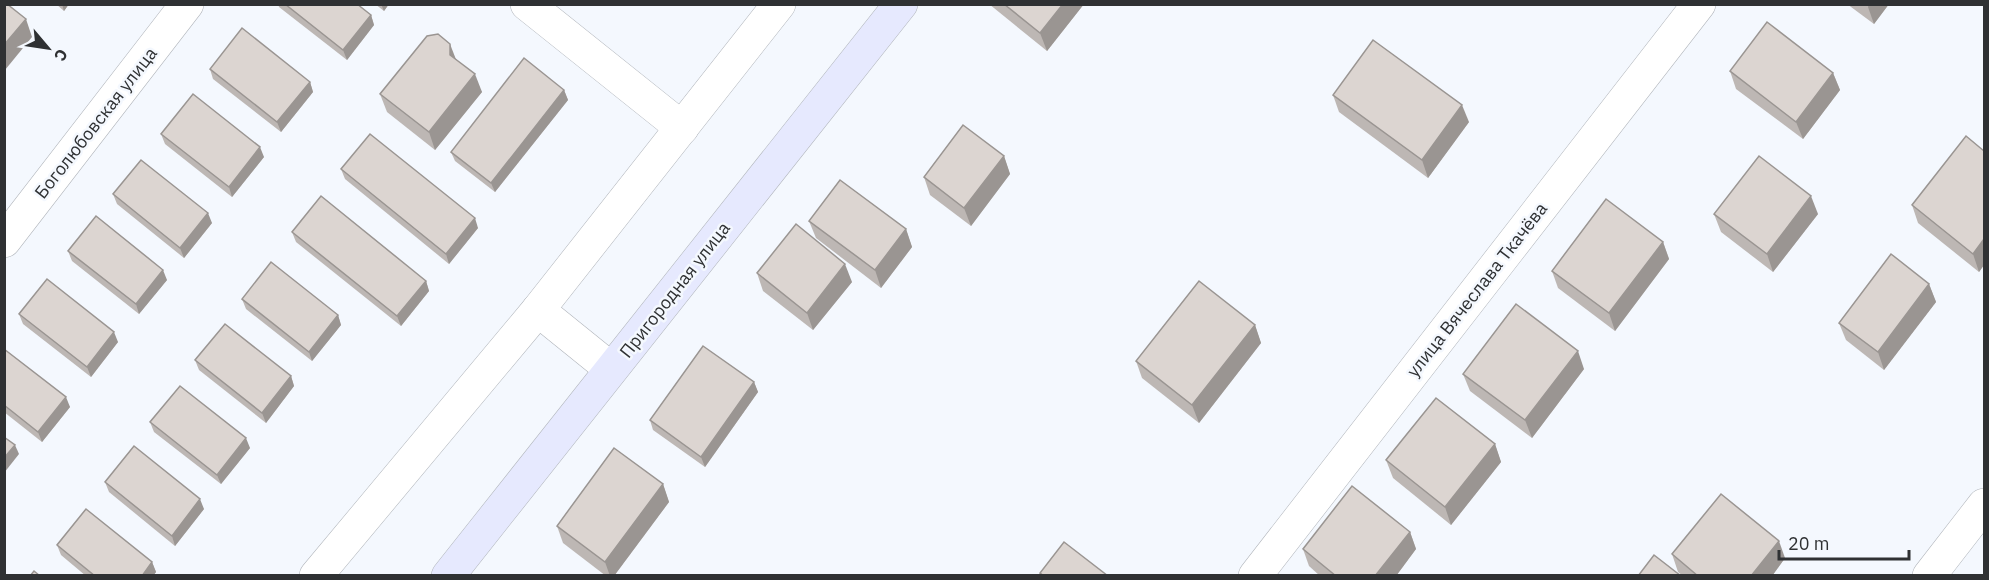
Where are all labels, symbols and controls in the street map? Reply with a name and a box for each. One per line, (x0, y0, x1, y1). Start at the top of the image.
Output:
north arrow (18, 18, 78, 78)
street label: Боголюбовская улица (29, 42, 162, 203)
text: С (50, 46, 72, 65)
street label: улица Вячеслава Ткачёва (1401, 197, 1552, 382)
street label: Пригородная улица (614, 217, 735, 362)
scale bar (1779, 523, 1910, 561)
text: 20 m (1788, 532, 1830, 555)

